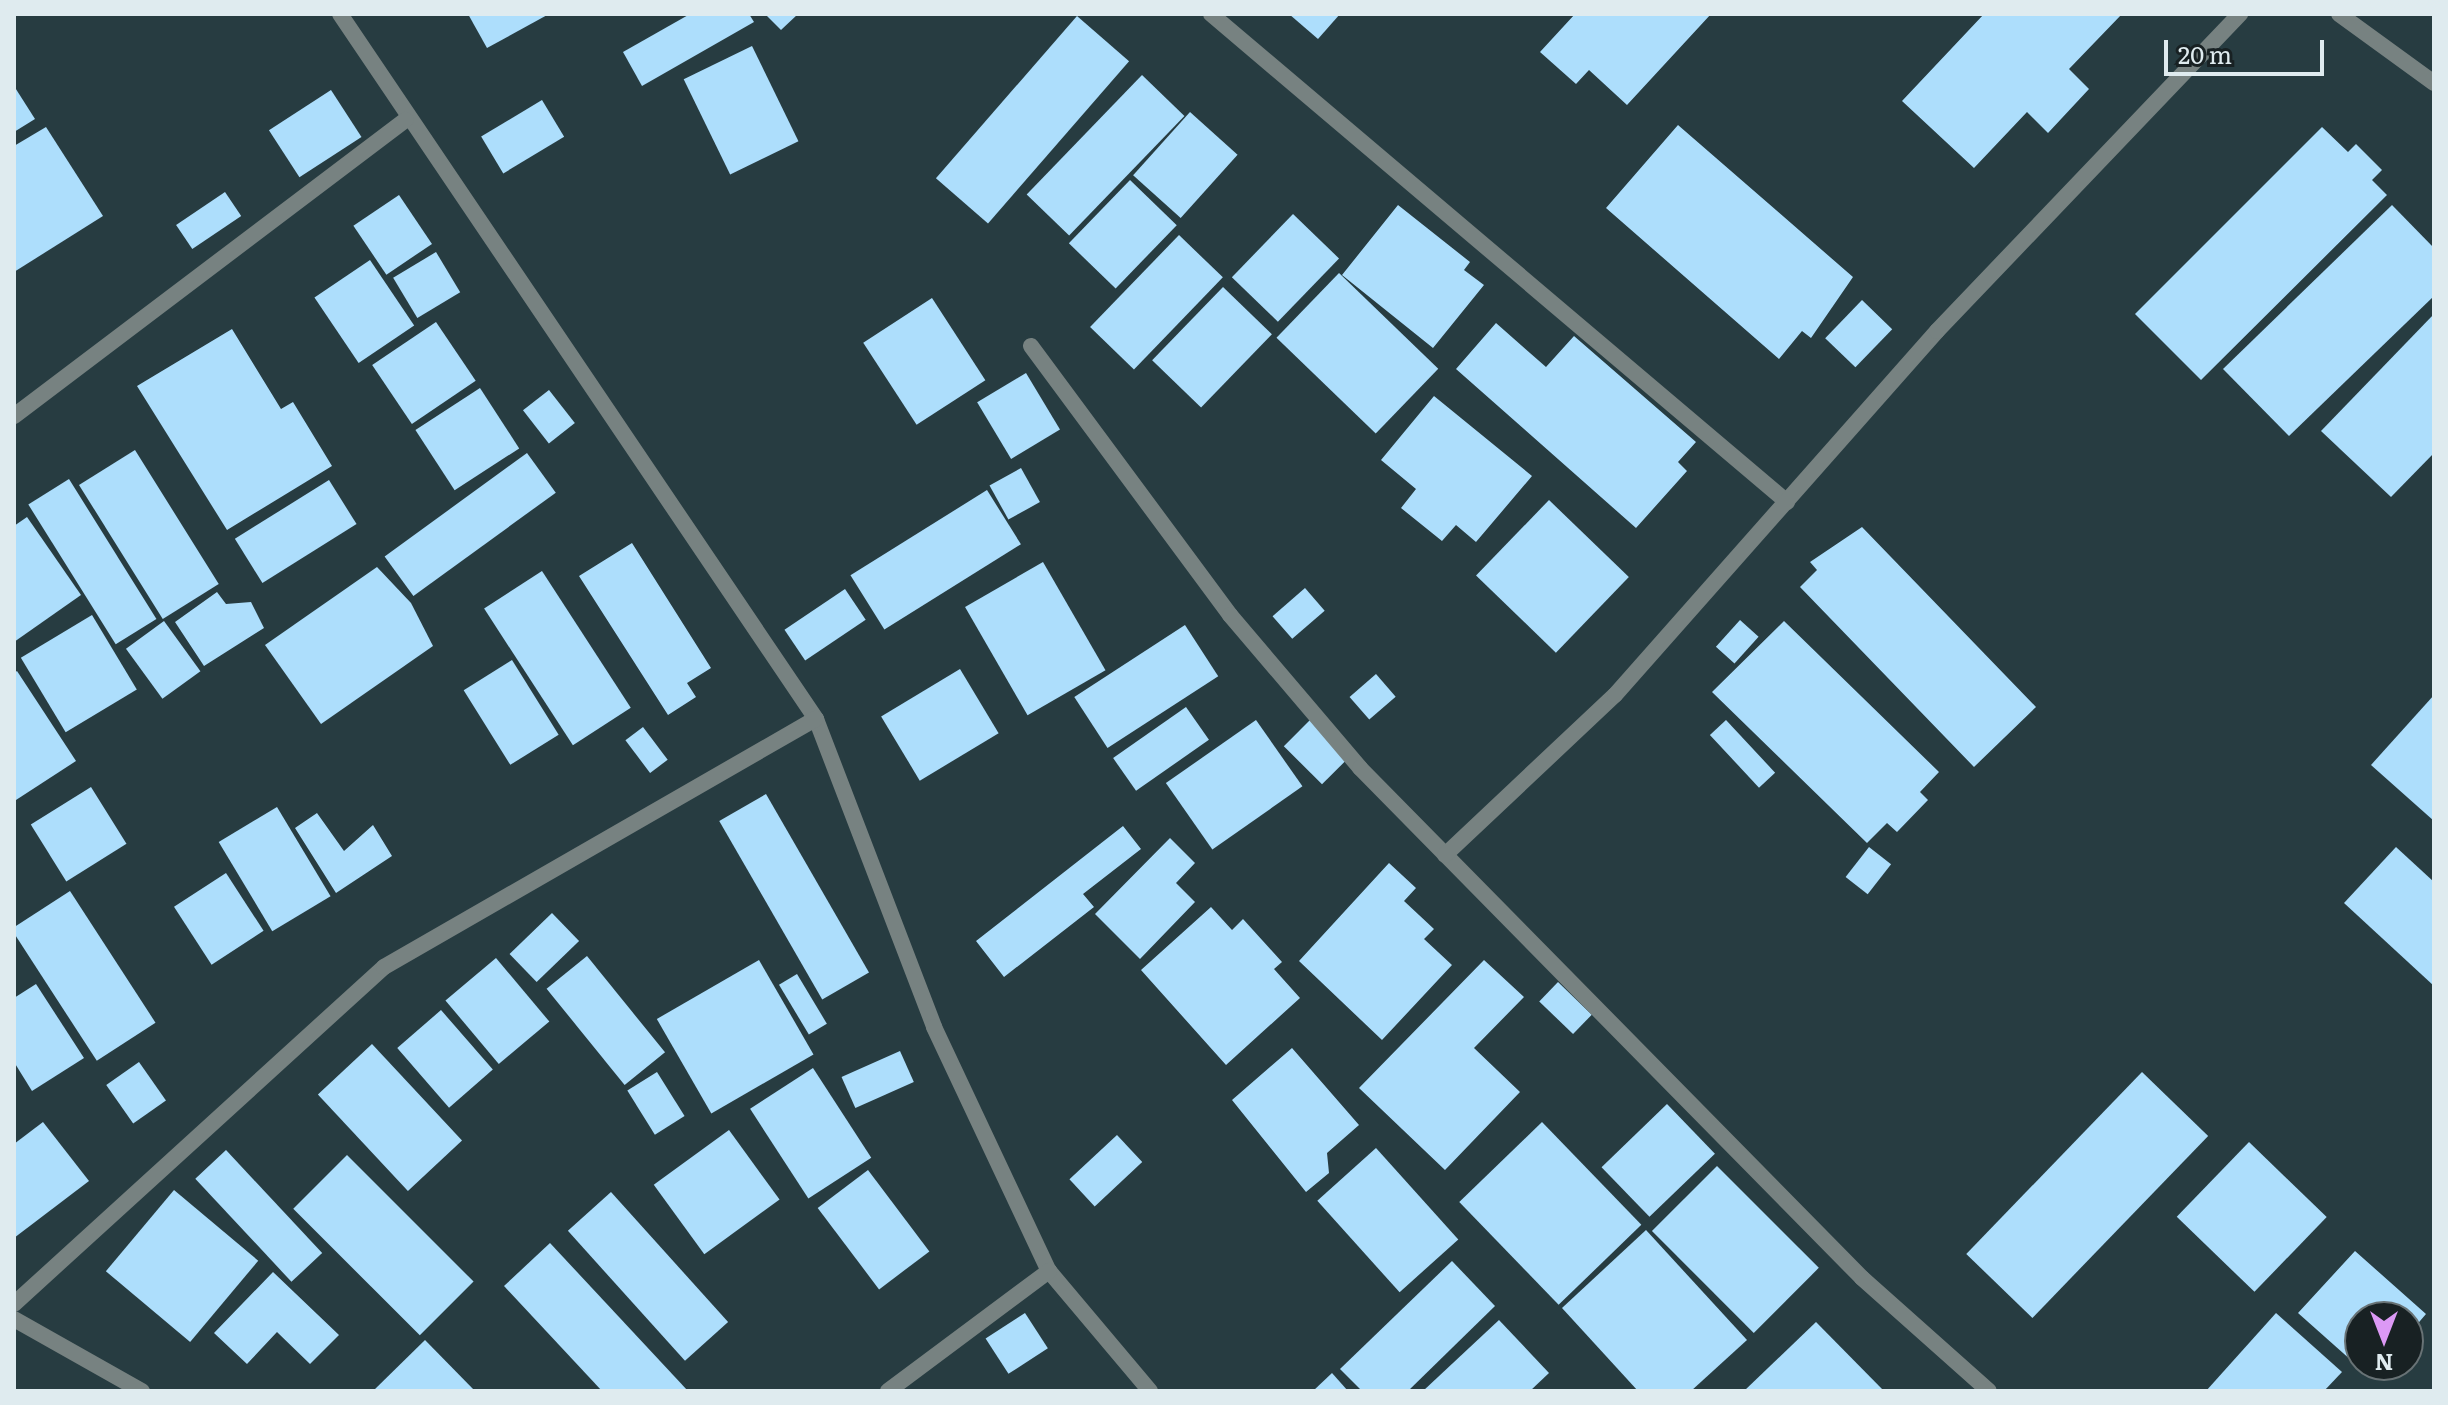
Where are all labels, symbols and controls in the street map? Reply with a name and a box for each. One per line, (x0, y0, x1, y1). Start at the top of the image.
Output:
scale bar (2168, 24, 2328, 74)
text: 20 m (2178, 36, 2232, 71)
north arrow (2344, 1301, 2424, 1381)
text: N (2375, 1347, 2393, 1380)

